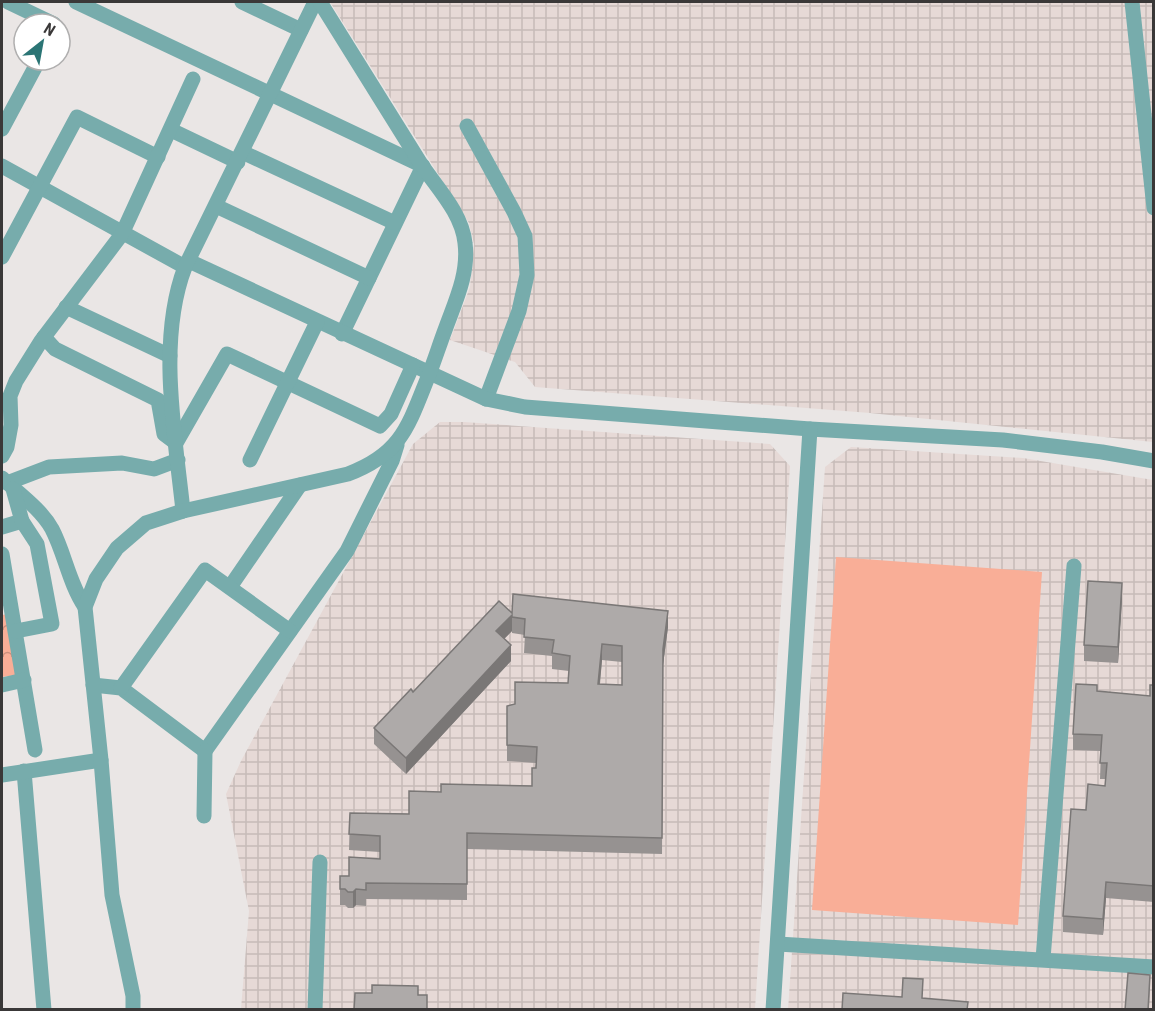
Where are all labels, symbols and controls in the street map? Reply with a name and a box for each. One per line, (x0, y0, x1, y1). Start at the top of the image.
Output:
north arrow (12, 12, 72, 72)
text: N (40, 19, 59, 40)

